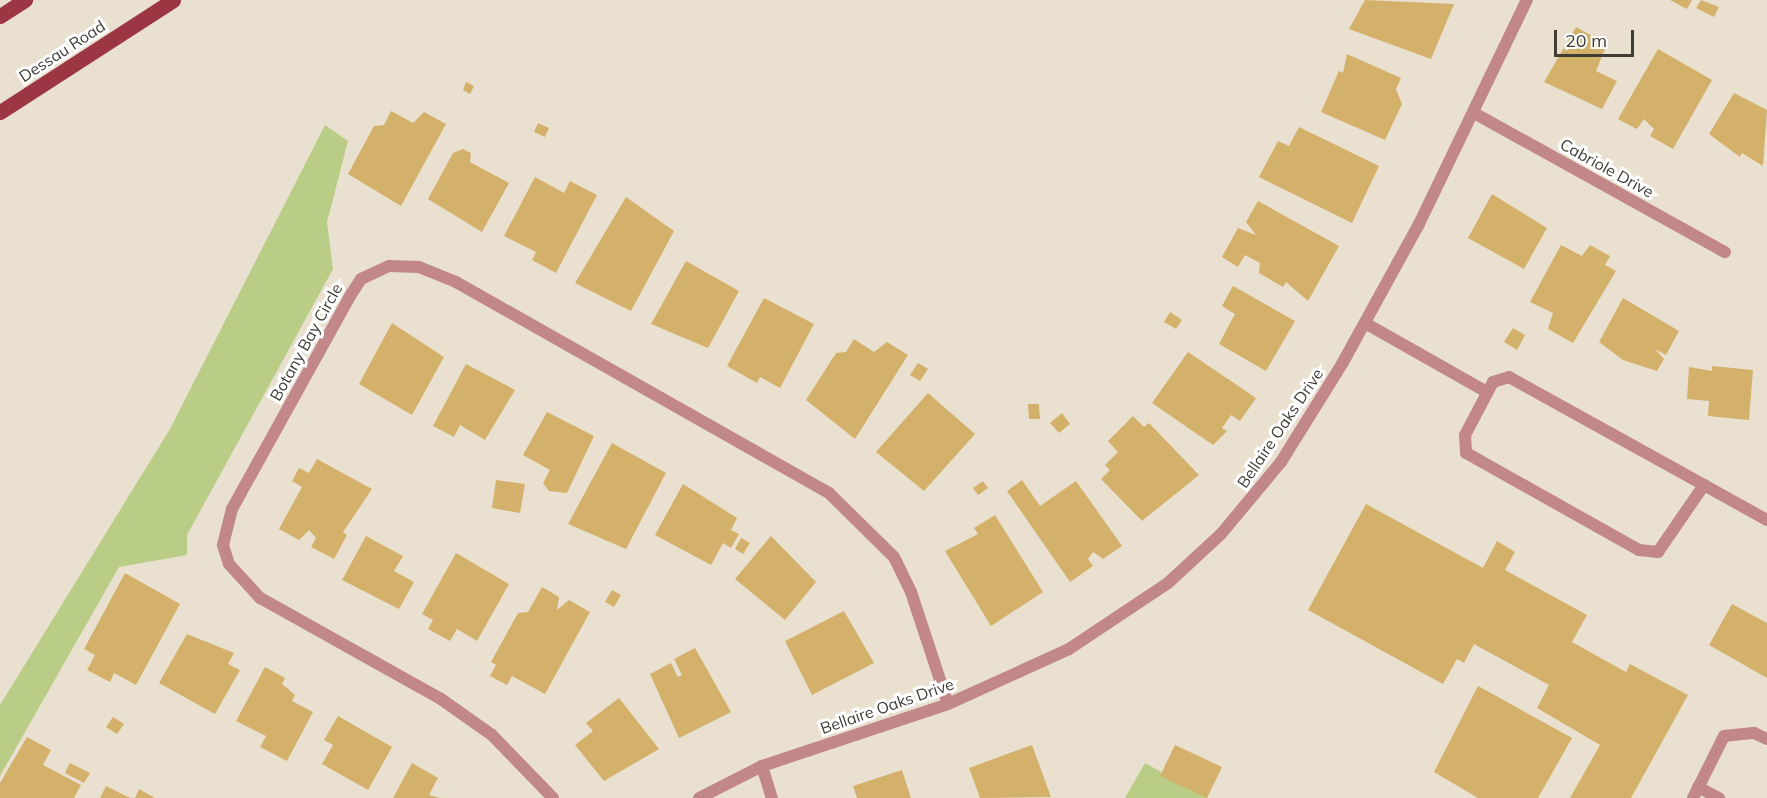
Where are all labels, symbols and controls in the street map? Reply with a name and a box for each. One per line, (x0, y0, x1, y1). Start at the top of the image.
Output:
street label: Dessau Road (15, 16, 109, 86)
scale bar (1557, 18, 1636, 56)
text: 20 m (1565, 29, 1607, 52)
street label: Cabriole Drive (1557, 134, 1657, 202)
street label: Botany Bay Circle (266, 280, 346, 404)
street label: Bellaire Oaks Drive (1233, 365, 1327, 491)
street label: Bellaire Oaks Drive (818, 674, 956, 738)

